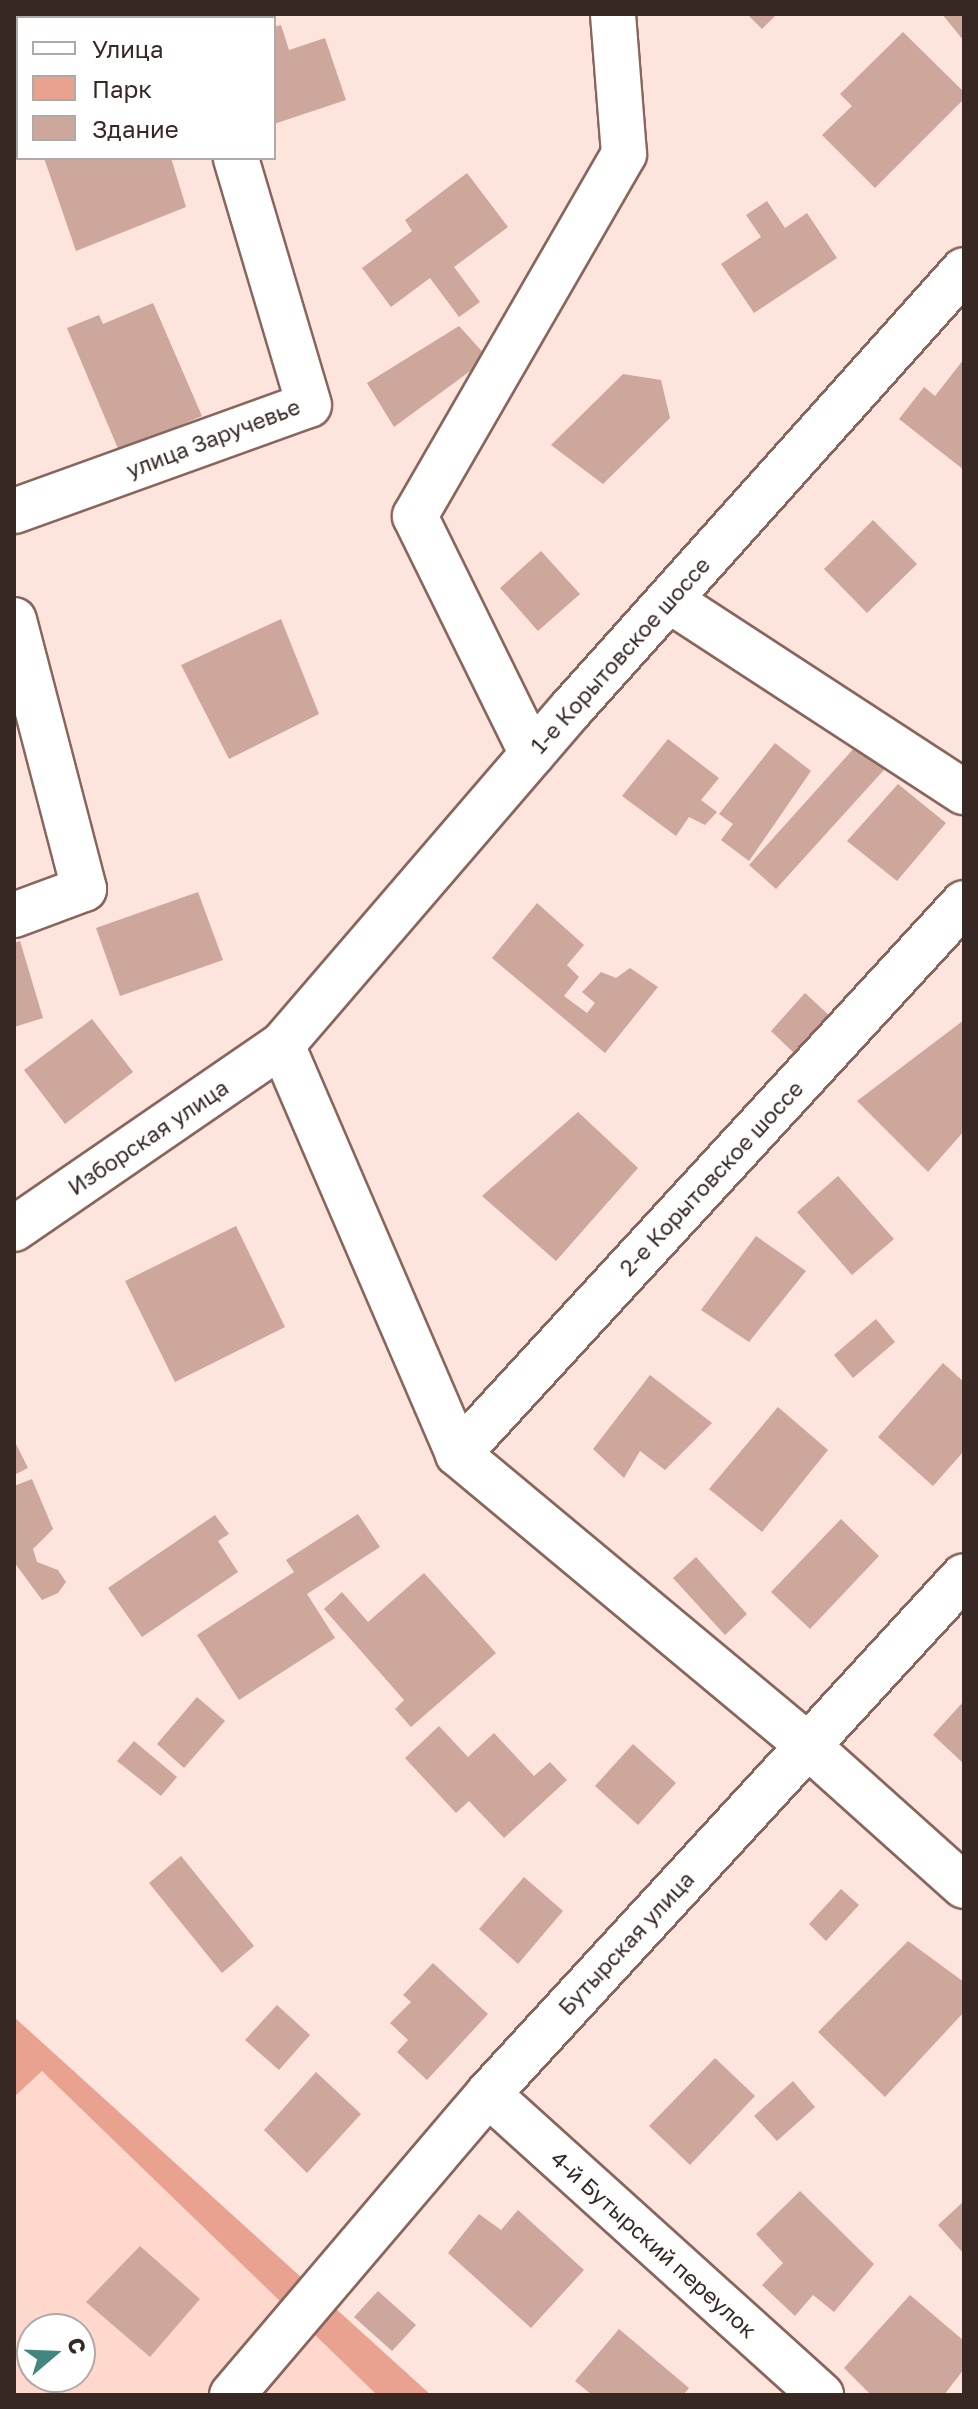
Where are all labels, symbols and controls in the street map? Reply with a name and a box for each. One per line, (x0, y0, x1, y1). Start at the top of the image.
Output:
legend (16, 16, 276, 160)
text: Улица (92, 34, 164, 63)
text: Парк (92, 74, 152, 103)
text: Здание (92, 114, 179, 143)
street label: улица Заручевье (122, 393, 304, 483)
street label: 1-е Корытовское шоссе (525, 552, 715, 758)
street label: Изборская улица (63, 1074, 233, 1200)
street label: 2-е Корытовское шоссе (614, 1075, 808, 1281)
street label: Бутырская улица (553, 1866, 699, 2020)
street label: 4-й Бутырский переулок (546, 2145, 762, 2343)
north arrow (16, 2313, 96, 2393)
text: С (62, 2334, 93, 2357)

